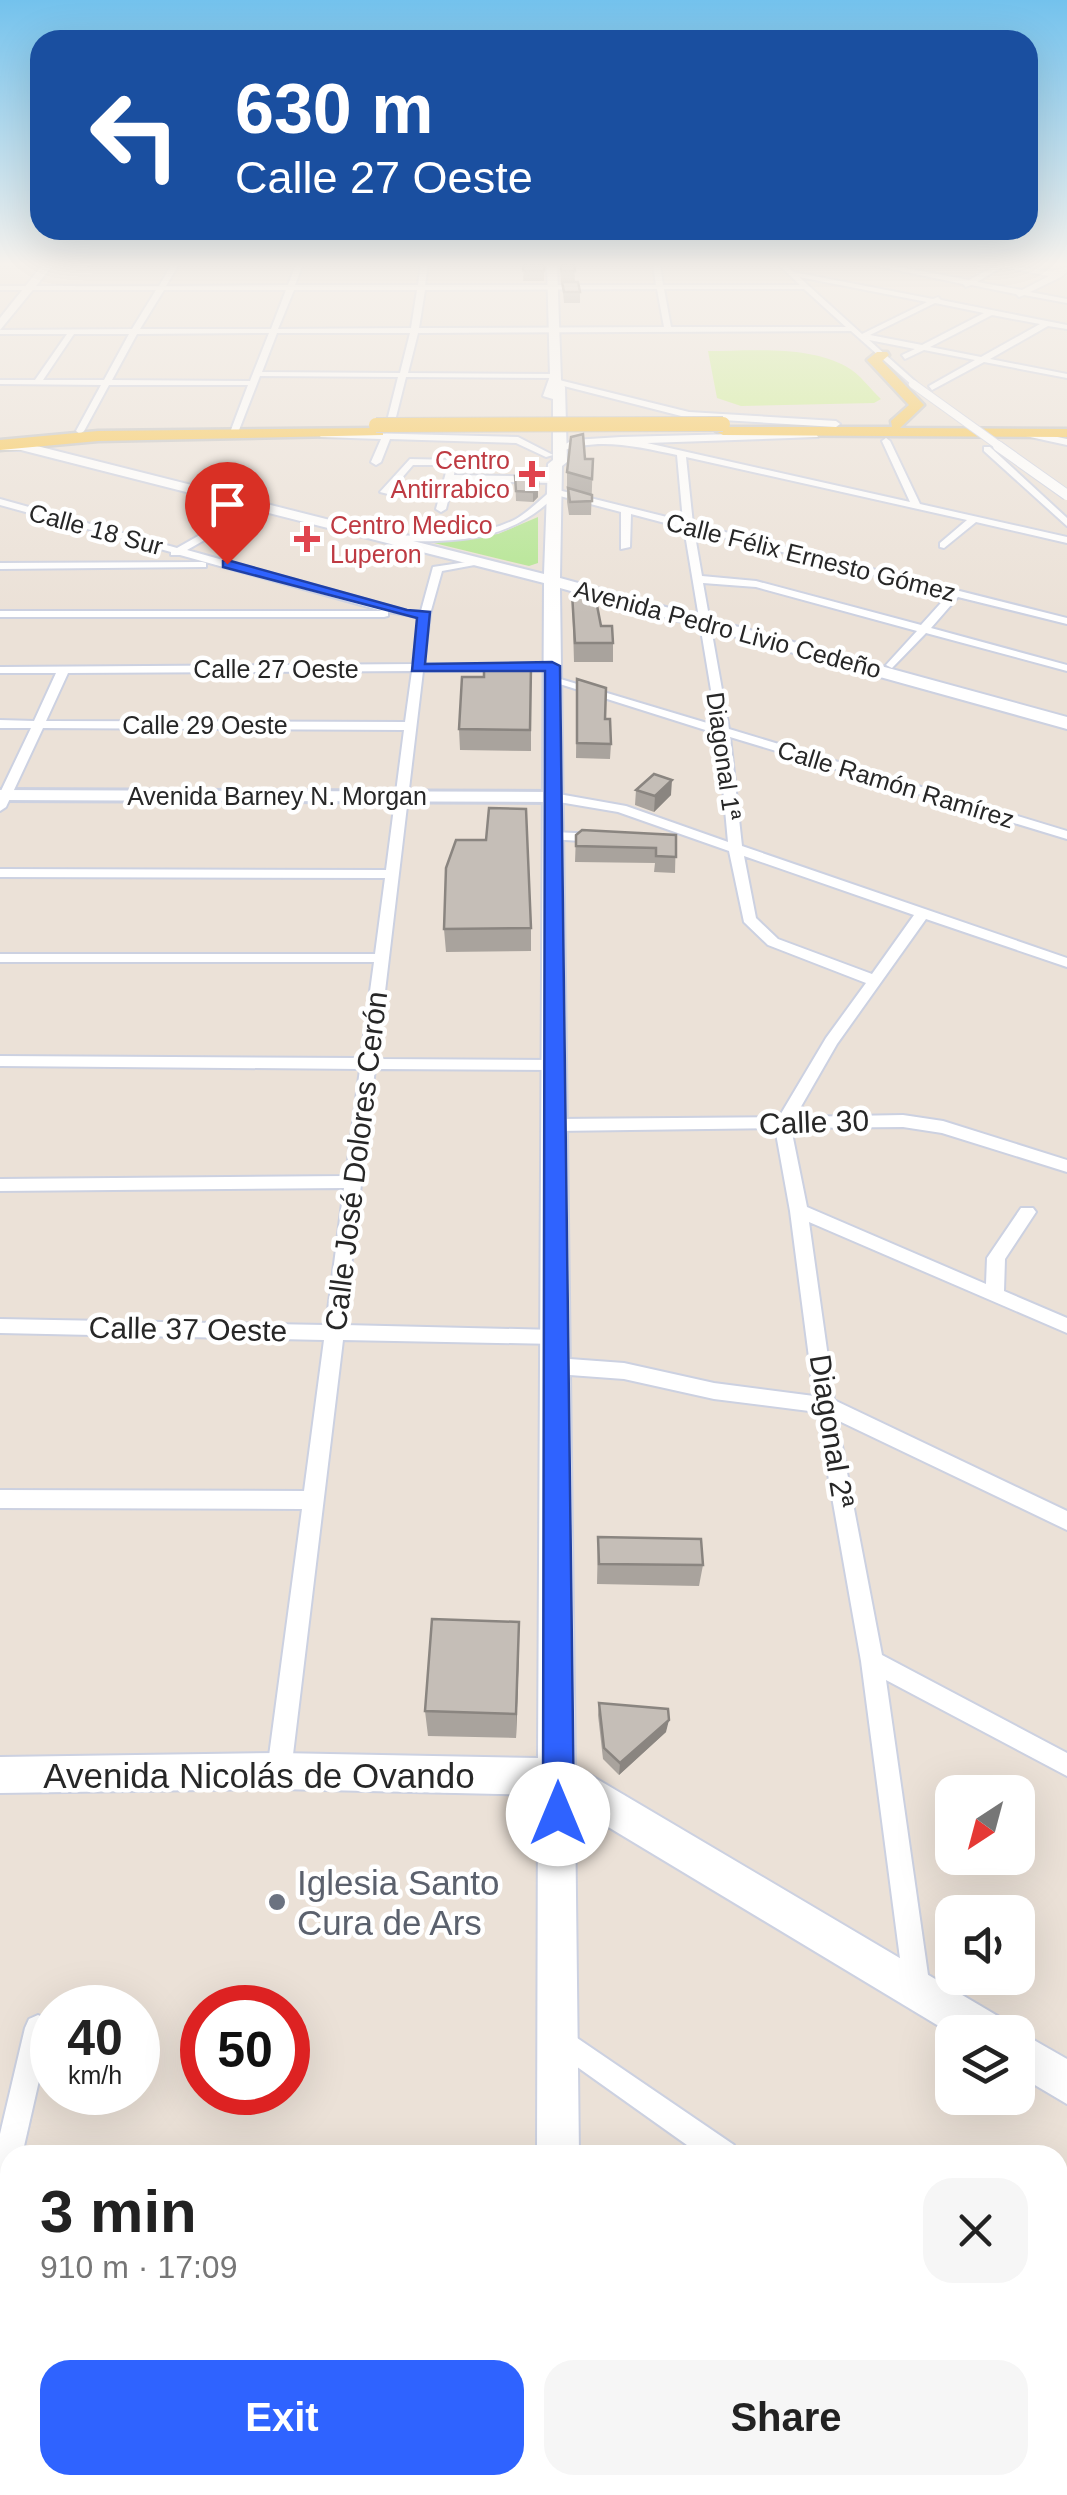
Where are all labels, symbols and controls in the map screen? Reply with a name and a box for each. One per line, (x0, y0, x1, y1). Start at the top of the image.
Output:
icon: left (70, 70, 200, 200)
text: 630 m (235, 70, 433, 148)
text: Calle 27 Oeste (235, 152, 533, 203)
place label: Centro Antirrabico (391, 446, 510, 503)
marker: Centro Antirrabico (519, 461, 545, 487)
pin (185, 462, 270, 565)
icon: arrive (200, 477, 255, 532)
street label: Calle 18 Sur (26, 498, 166, 560)
street label: Calle Félix Ernesto Gómez (663, 507, 959, 607)
place label: Centro Medico Luperon (330, 511, 493, 568)
marker: Centro Medico Luperon (294, 526, 320, 552)
street label: Avenida Pedro Livio Cedeño (572, 575, 884, 683)
street label: Calle 27 Oeste (193, 655, 359, 683)
street label: Diagonal 1ª (701, 690, 747, 822)
street label: Calle 29 Oeste (122, 711, 288, 739)
street label: Calle Ramón Ramírez (774, 735, 1018, 833)
street label: Avenida Barney N. Morgan (127, 782, 427, 810)
street label: Calle José Dolores Cerón (319, 989, 393, 1333)
street label: Calle 30 (758, 1104, 870, 1140)
street label: Calle 37 Oeste (89, 1311, 287, 1347)
street label: Diagonal 2ª (804, 1352, 861, 1511)
street label: Avenida Nicolás de Ovando (43, 1756, 475, 1795)
position arrow (506, 1762, 610, 1866)
north arrow (935, 1775, 1035, 1875)
map controls (935, 1775, 1035, 2115)
place label: Iglesia Santo Cura de Ars (297, 1863, 499, 1942)
marker: Iglesia Santo Cura de Ars (266, 1891, 288, 1913)
button: sound (935, 1895, 1035, 1995)
speed limit sign: 50 (180, 1985, 310, 2115)
text: 40 (67, 2010, 123, 2066)
button: layers (935, 2015, 1035, 2115)
text: km/h (68, 2061, 122, 2089)
text: 3 min (40, 2178, 197, 2245)
button: close (923, 2178, 1028, 2283)
text: 910 m · 17:09 (40, 2249, 237, 2285)
button: Exit (40, 2360, 524, 2475)
button: Share (544, 2360, 1028, 2475)

